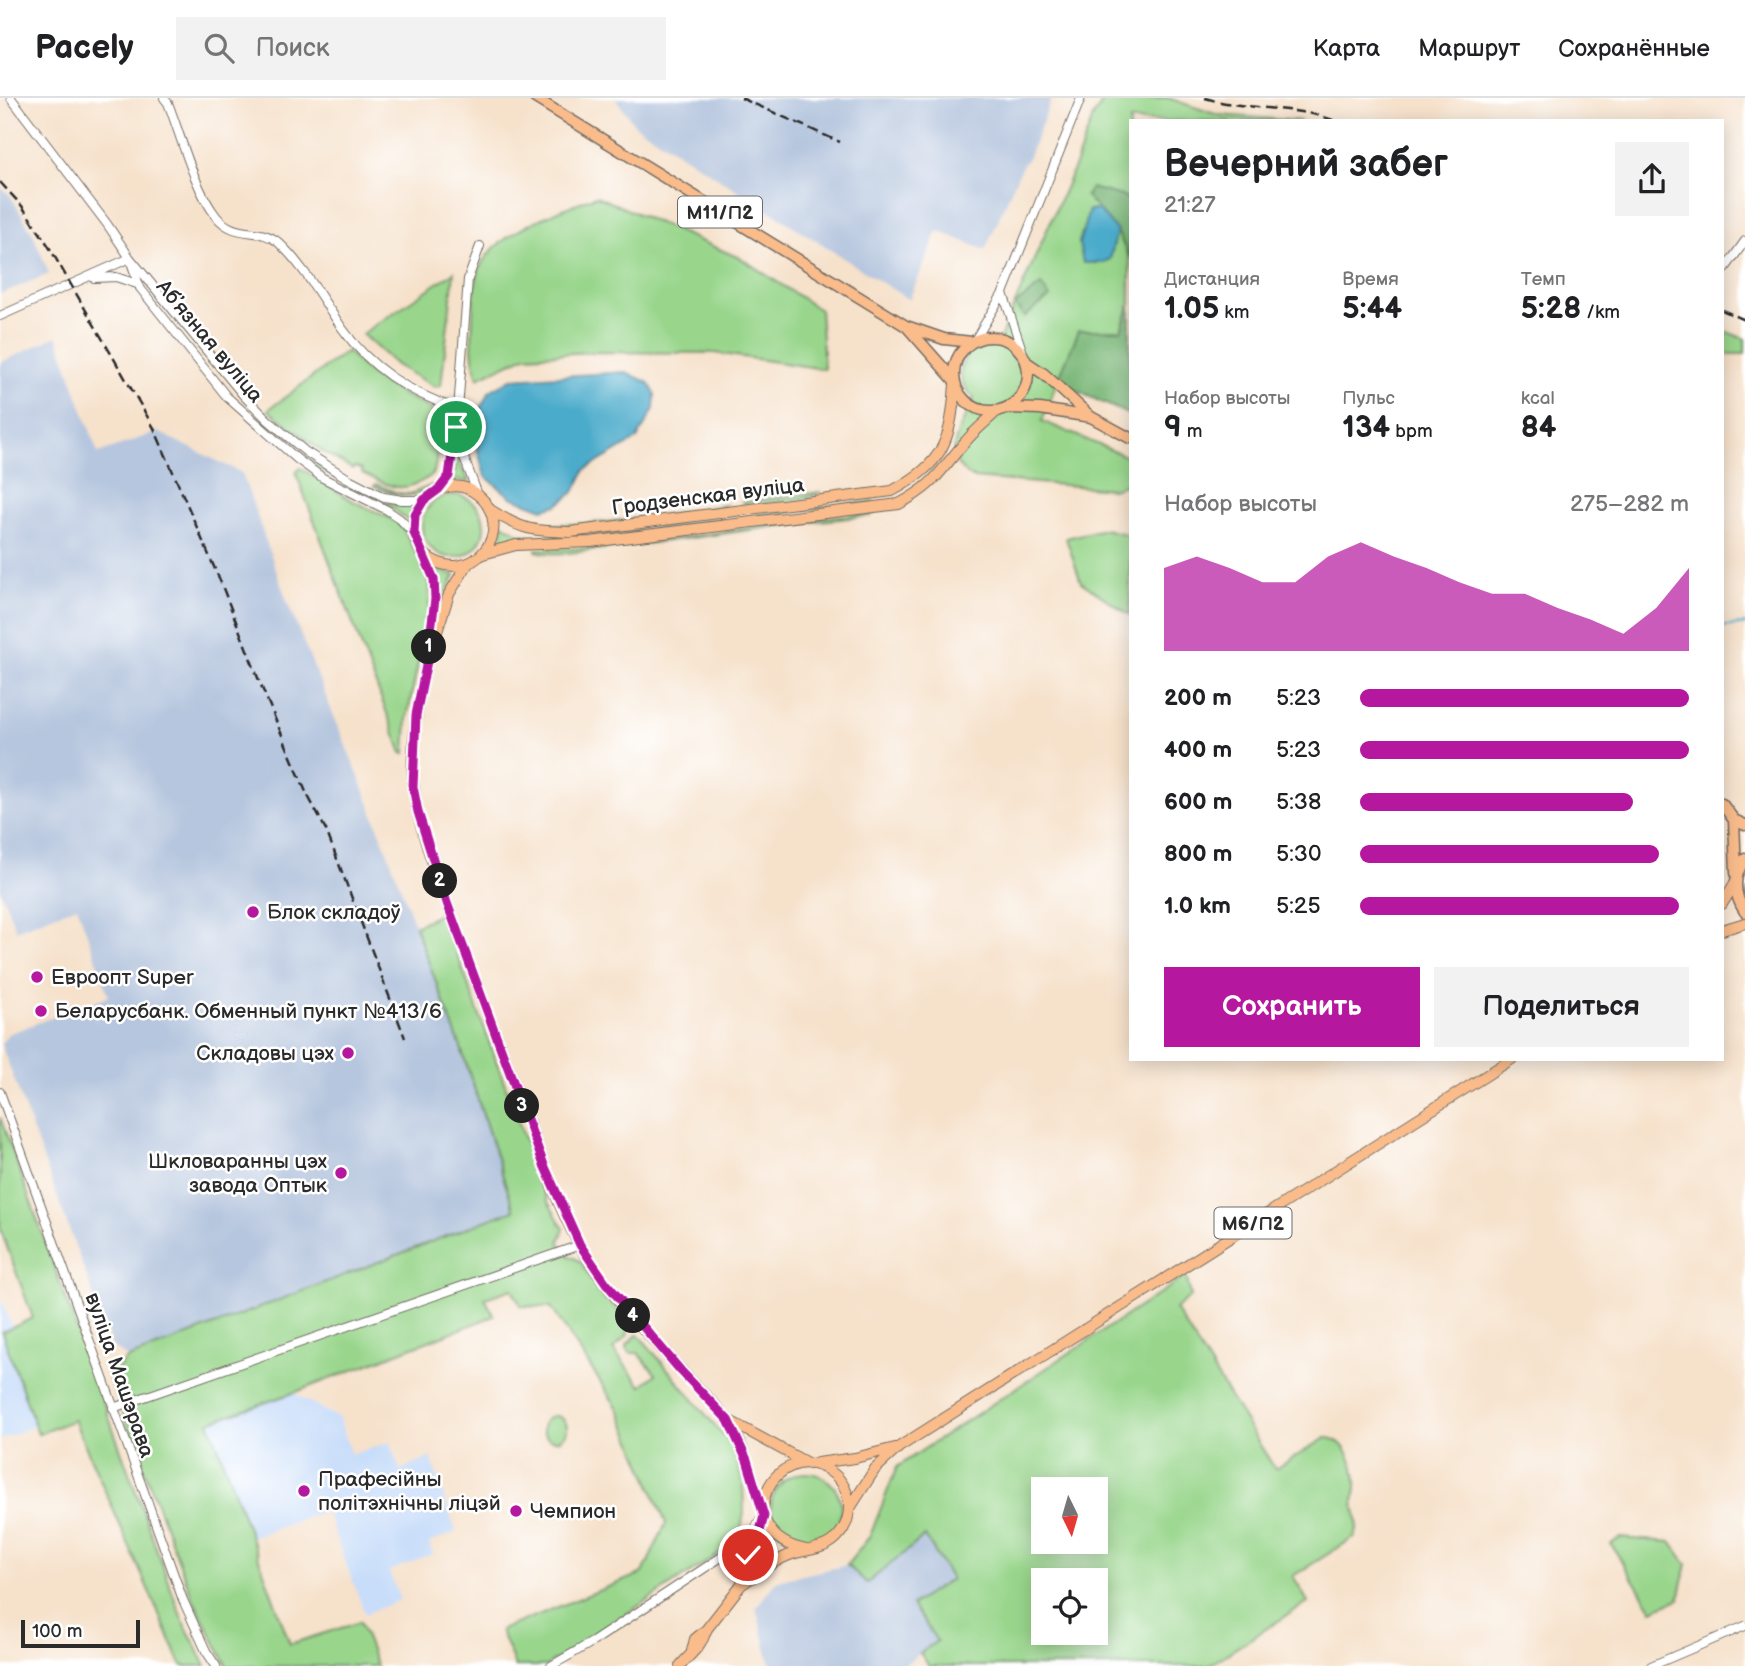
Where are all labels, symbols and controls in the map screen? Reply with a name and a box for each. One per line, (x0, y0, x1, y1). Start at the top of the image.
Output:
search box (176, 17, 666, 80)
text: Pacely (35, 28, 134, 68)
icon: search (200, 29, 238, 67)
text: Поиск (256, 33, 330, 64)
text: Карта (1313, 34, 1380, 63)
text: Маршрут (1418, 34, 1520, 63)
text: Сохранённые (1558, 34, 1710, 63)
text: Вечерний забег (1164, 142, 1448, 187)
button: share (1615, 142, 1689, 216)
text: 21:27 (1164, 191, 1216, 219)
road number: М11/П2 (678, 196, 762, 228)
text: Дистанция (1164, 268, 1260, 291)
text: Время (1342, 268, 1399, 291)
text: Темп (1521, 268, 1566, 291)
street label: Абʼязная вуліца (150, 274, 269, 408)
text: 1.05 (1164, 291, 1219, 327)
text: 5:44 (1342, 291, 1402, 327)
text: 5:28 (1521, 291, 1581, 327)
text: km (1219, 301, 1249, 324)
text: /km (1581, 301, 1620, 324)
text: Набор высоты (1164, 387, 1290, 410)
text: Пульс (1342, 387, 1395, 410)
text: kcal (1521, 387, 1555, 410)
pin (426, 397, 486, 457)
icon: arrive (437, 408, 475, 446)
text: 9 (1164, 410, 1182, 446)
text: 134 (1342, 410, 1390, 446)
text: 84 (1521, 410, 1556, 446)
text: m (1182, 420, 1202, 443)
text: bpm (1390, 420, 1433, 443)
street label: Гродзенская вуліца (610, 472, 806, 521)
text: Набор высоты (1164, 490, 1317, 518)
text: 275–282 m (1570, 490, 1689, 518)
pin: 1 (412, 630, 446, 664)
text: 1 (425, 635, 433, 658)
text: 200 m (1164, 684, 1232, 712)
text: 5:23 (1276, 684, 1321, 712)
text: 400 m (1164, 736, 1232, 764)
text: 5:23 (1276, 736, 1321, 764)
text: 600 m (1164, 788, 1232, 816)
text: 5:38 (1276, 788, 1321, 816)
text: 800 m (1164, 840, 1232, 868)
text: 5:30 (1276, 840, 1322, 868)
pin: 2 (422, 864, 458, 898)
text: 2 (434, 869, 445, 892)
text: 1.0 km (1164, 892, 1231, 920)
text: 5:25 (1276, 892, 1321, 920)
place label: Блок складоў (267, 900, 401, 925)
marker: Блок складоў (245, 904, 261, 920)
place label: Евроопт Super (51, 965, 194, 990)
button: Сохранить (1164, 967, 1420, 1047)
button: Поделиться (1434, 967, 1689, 1047)
marker: Евроопт Super (29, 969, 45, 985)
place label: Беларусбанк. Обменный пункт №413/6 (55, 999, 442, 1024)
marker: Беларусбанк. Обменный пункт №413/6 (33, 1003, 49, 1019)
place label: Складовы цэх (196, 1041, 335, 1066)
marker: Складовы цэх (340, 1045, 356, 1061)
pin: 3 (504, 1088, 540, 1124)
text: 3 (516, 1094, 527, 1117)
place label: Шкловаранны цэх завода Оптык (148, 1149, 328, 1198)
marker: Шкловаранны цэх завода Оптык (333, 1165, 349, 1181)
road number: М6/П2 (1214, 1208, 1292, 1238)
street label: вуліца Машэрава (80, 1289, 160, 1462)
pin: 4 (616, 1298, 650, 1334)
text: 4 (627, 1304, 638, 1327)
place label: Прафесійны політэхнічны ліцэй (318, 1467, 501, 1516)
north arrow (1031, 1477, 1108, 1554)
map controls (1031, 1477, 1108, 1645)
marker: Прафесійны політэхнічны ліцэй (296, 1483, 312, 1499)
place label: Чемпион (530, 1499, 616, 1524)
marker: Чемпион (508, 1503, 524, 1519)
pin (718, 1525, 778, 1585)
icon: check (729, 1536, 767, 1574)
button: locate (1031, 1568, 1108, 1645)
scale bar (21, 1617, 140, 1649)
text: 100 m (32, 1620, 83, 1643)

